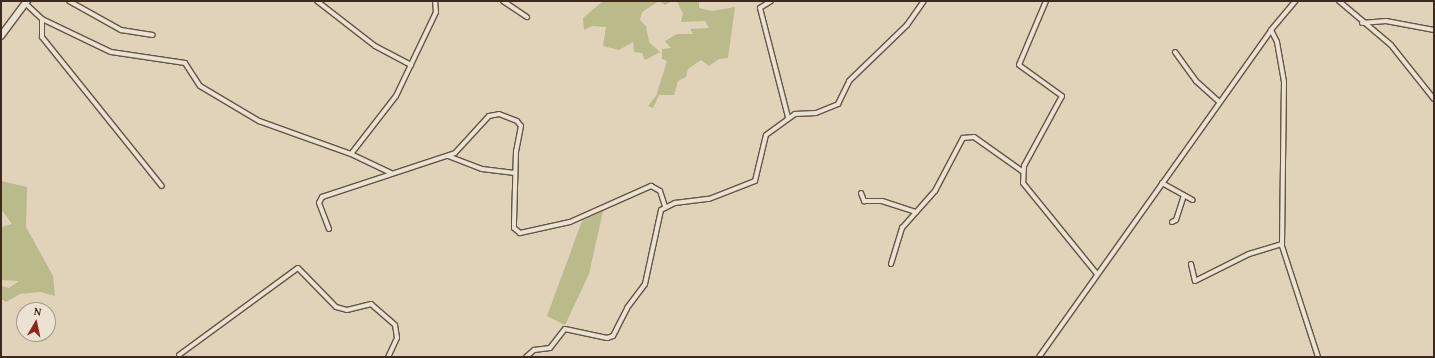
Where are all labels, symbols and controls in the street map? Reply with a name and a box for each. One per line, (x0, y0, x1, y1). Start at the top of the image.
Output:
north arrow (16, 302, 56, 342)
text: N (33, 303, 43, 320)

